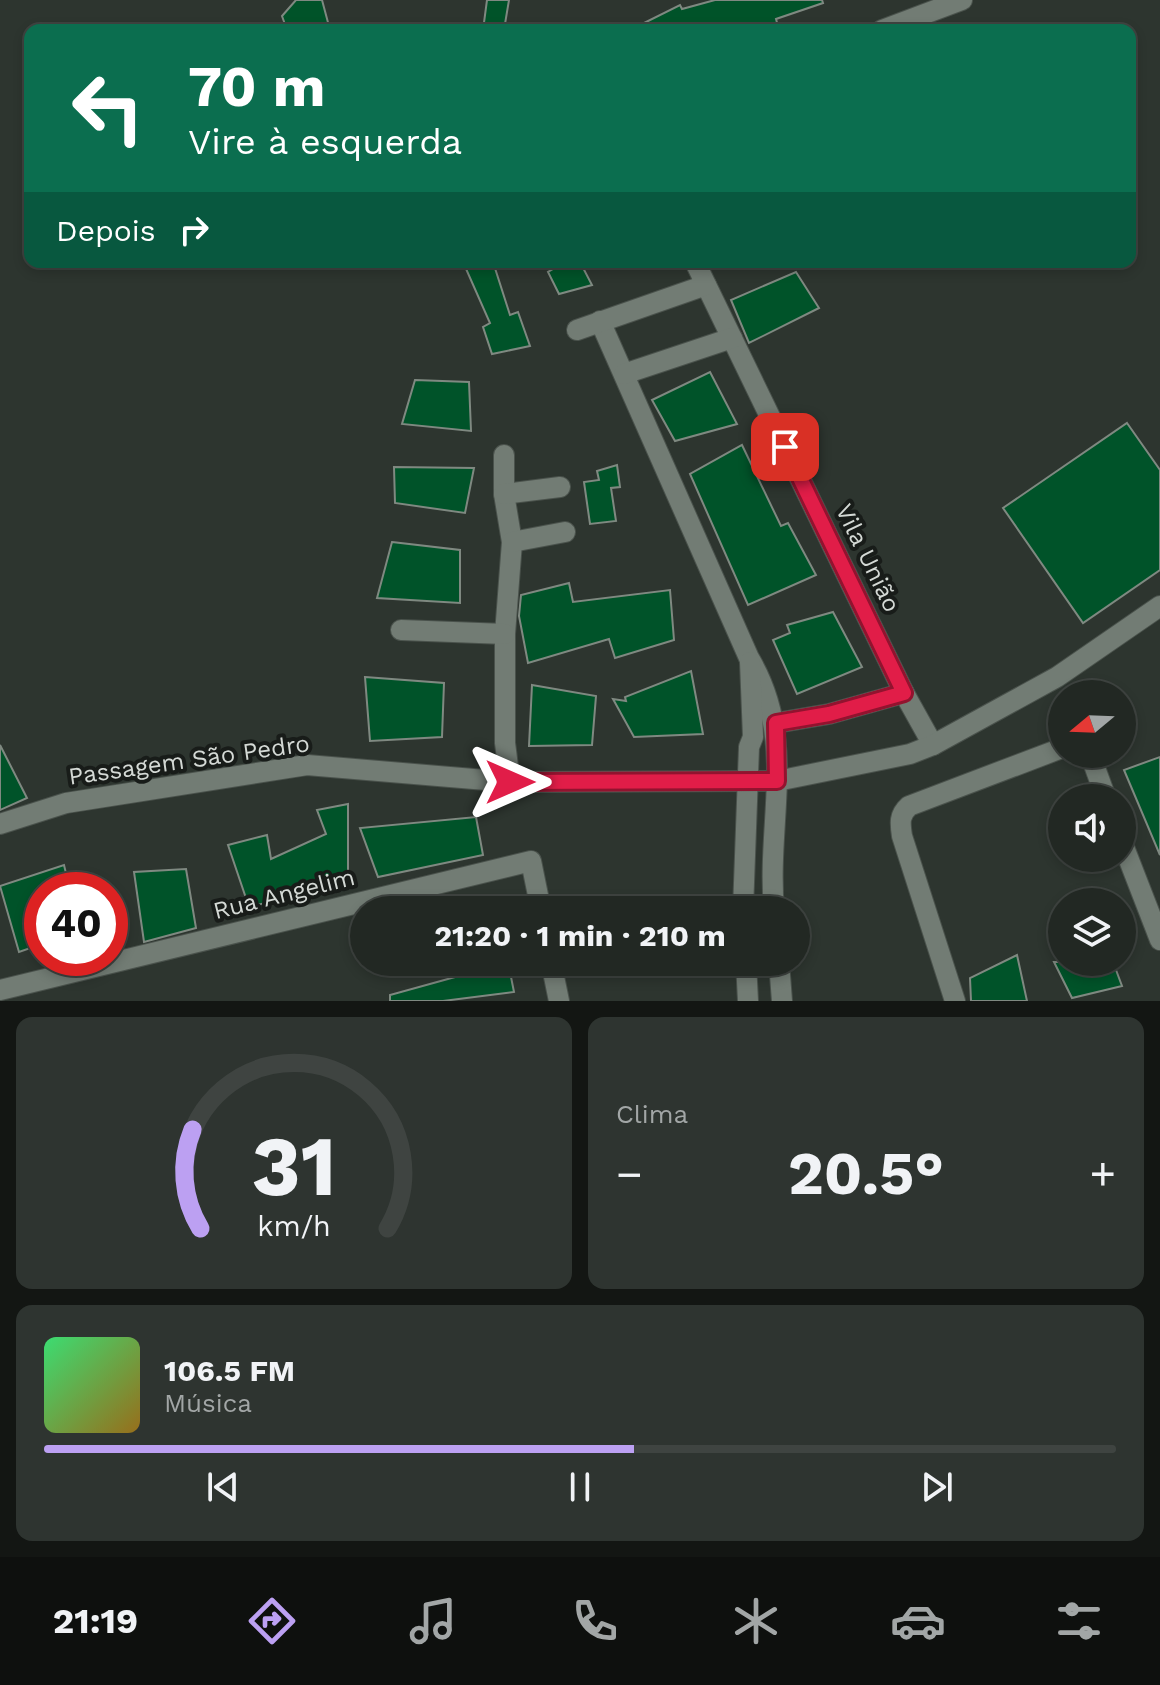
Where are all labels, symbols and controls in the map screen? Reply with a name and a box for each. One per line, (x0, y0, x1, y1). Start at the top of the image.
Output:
text: 70 m (188, 54, 325, 120)
icon: left (56, 56, 160, 160)
text: Vire à esquerda (188, 121, 462, 163)
icon: right (172, 208, 216, 252)
text: Depois (56, 213, 156, 248)
pin (751, 413, 819, 481)
icon: arrive (763, 425, 807, 469)
street label: Vila União (830, 499, 906, 617)
north arrow (1048, 680, 1136, 768)
map controls (1048, 680, 1136, 976)
street label: Passagem São Pedro (67, 729, 311, 791)
position arrow (468, 740, 552, 824)
button: sound (1048, 784, 1136, 872)
street label: Rua Angelim (210, 863, 358, 925)
speed limit sign: 40 (24, 872, 128, 976)
button: layers (1048, 888, 1136, 976)
text: 21:20 · 1 min · 210 m (434, 918, 726, 953)
text: Clima (616, 1099, 688, 1129)
text: 31 (251, 1118, 337, 1215)
text: 20.5° (788, 1138, 944, 1209)
text: − (616, 1148, 643, 1200)
text: + (1089, 1148, 1116, 1200)
text: km/h (257, 1209, 331, 1243)
text: 106.5 FM (164, 1353, 295, 1388)
text: Música (164, 1388, 252, 1418)
icon: previous (201, 1465, 245, 1509)
icon: pause (558, 1465, 602, 1509)
icon: next (915, 1465, 959, 1509)
icon: directions (244, 1593, 300, 1649)
icon: music (405, 1593, 461, 1649)
icon: phone (567, 1593, 623, 1649)
icon: climate (728, 1593, 784, 1649)
icon: car (890, 1593, 946, 1649)
icon: filters (1051, 1593, 1107, 1649)
text: 21:19 (53, 1600, 138, 1642)

